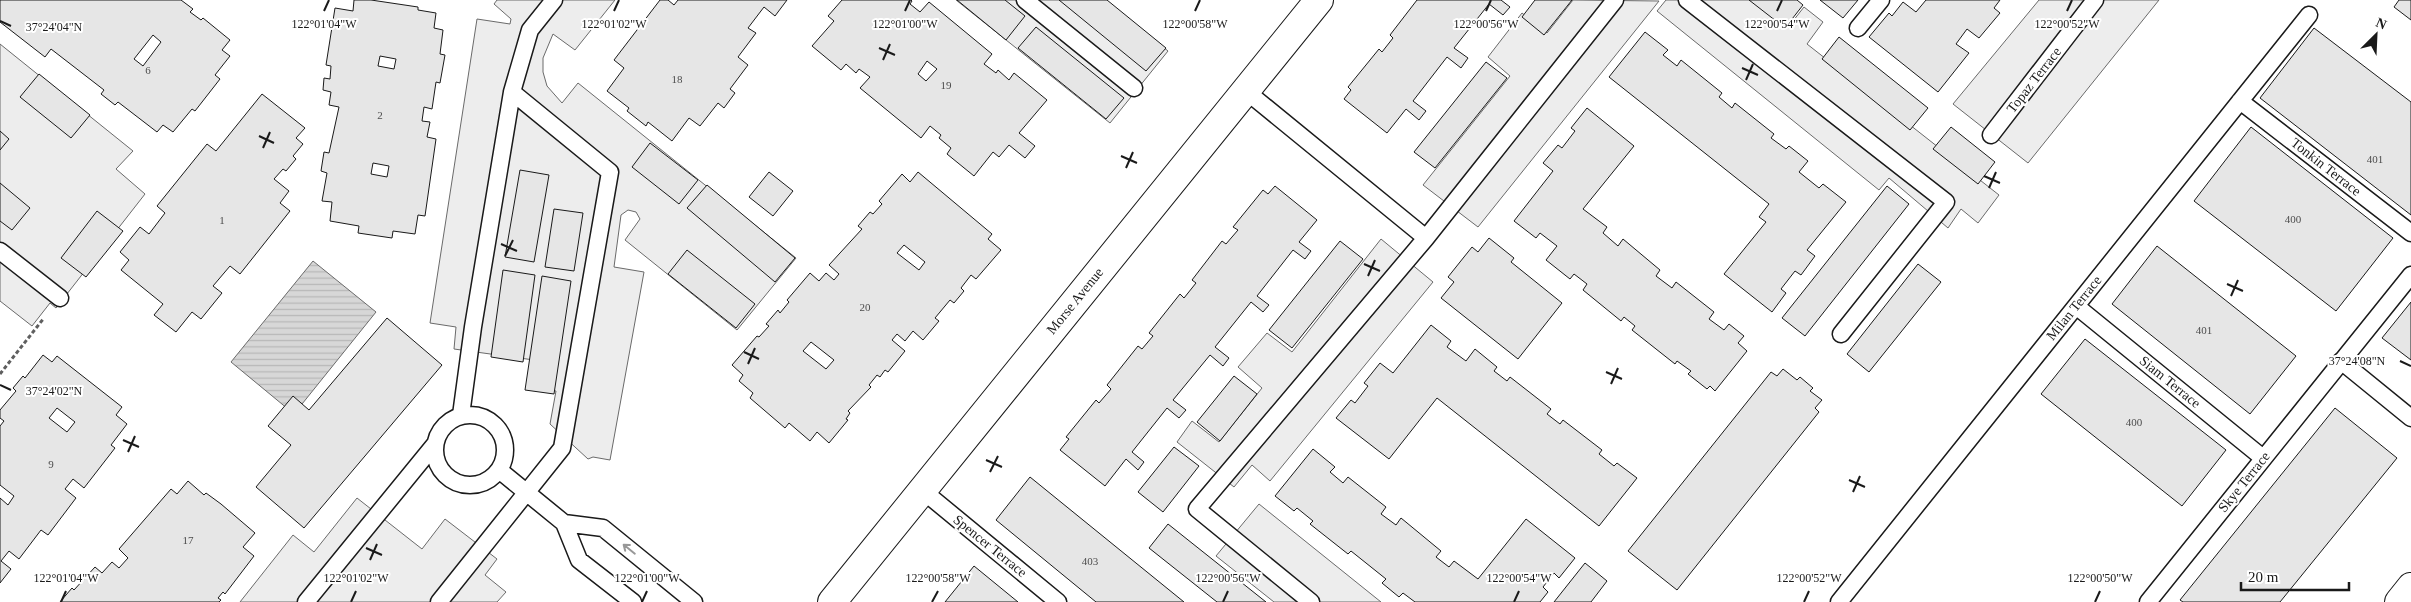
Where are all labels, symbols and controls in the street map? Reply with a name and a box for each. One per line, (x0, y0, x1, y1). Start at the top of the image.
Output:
north arrow (2351, 10, 2401, 60)
text: N (2373, 15, 2389, 32)
text: 122°01'04"W (291, 17, 357, 31)
text: 122°01'02"W (581, 17, 647, 31)
text: 122°01'00"W (872, 17, 938, 31)
text: 122°00'58"W (1162, 17, 1228, 31)
text: 122°00'56"W (1453, 17, 1519, 31)
text: 122°00'54"W (1744, 17, 1810, 31)
text: 122°00'52"W (2034, 17, 2100, 31)
text: 37°24'04"N (26, 20, 83, 34)
street label: Topaz Terrace (2004, 44, 2064, 116)
house number: 6 (145, 64, 151, 76)
house number: 18 (672, 73, 683, 85)
house number: 19 (941, 79, 952, 91)
house number: 2 (377, 109, 383, 121)
street label: Tonkin Terrace (2288, 135, 2364, 199)
house number: 401 (2367, 153, 2383, 165)
house number: 400 (2285, 213, 2302, 225)
house number: 1 (219, 214, 225, 226)
street label: Morse Avenue (1044, 265, 1106, 337)
street label: Milan Terrace (2043, 273, 2105, 343)
house number: 20 (860, 301, 871, 313)
house number: 401 (2196, 324, 2212, 336)
street label: Siam Terrace (2137, 353, 2203, 411)
text: 37°24'08"N (2329, 354, 2386, 368)
text: 37°24'02"N (26, 384, 83, 398)
house number: 400 (2126, 416, 2143, 428)
street label: Skye Terrace (2215, 449, 2273, 515)
house number: 9 (48, 458, 54, 470)
street label: Spencer Terrace (950, 512, 1030, 580)
house number: 17 (183, 534, 194, 546)
one-way arrow (623, 544, 636, 555)
house number: 403 (1082, 555, 1099, 567)
scale bar (2241, 560, 2348, 592)
text: 20 m (2248, 569, 2279, 585)
text: 122°01'04"W (33, 571, 99, 585)
text: 122°01'02"W (323, 571, 389, 585)
text: 122°01'00"W (614, 571, 680, 585)
text: 122°00'58"W (905, 571, 971, 585)
text: 122°00'56"W (1195, 571, 1261, 585)
text: 122°00'54"W (1486, 571, 1552, 585)
text: 122°00'52"W (1776, 571, 1842, 585)
text: 122°00'50"W (2067, 571, 2133, 585)

